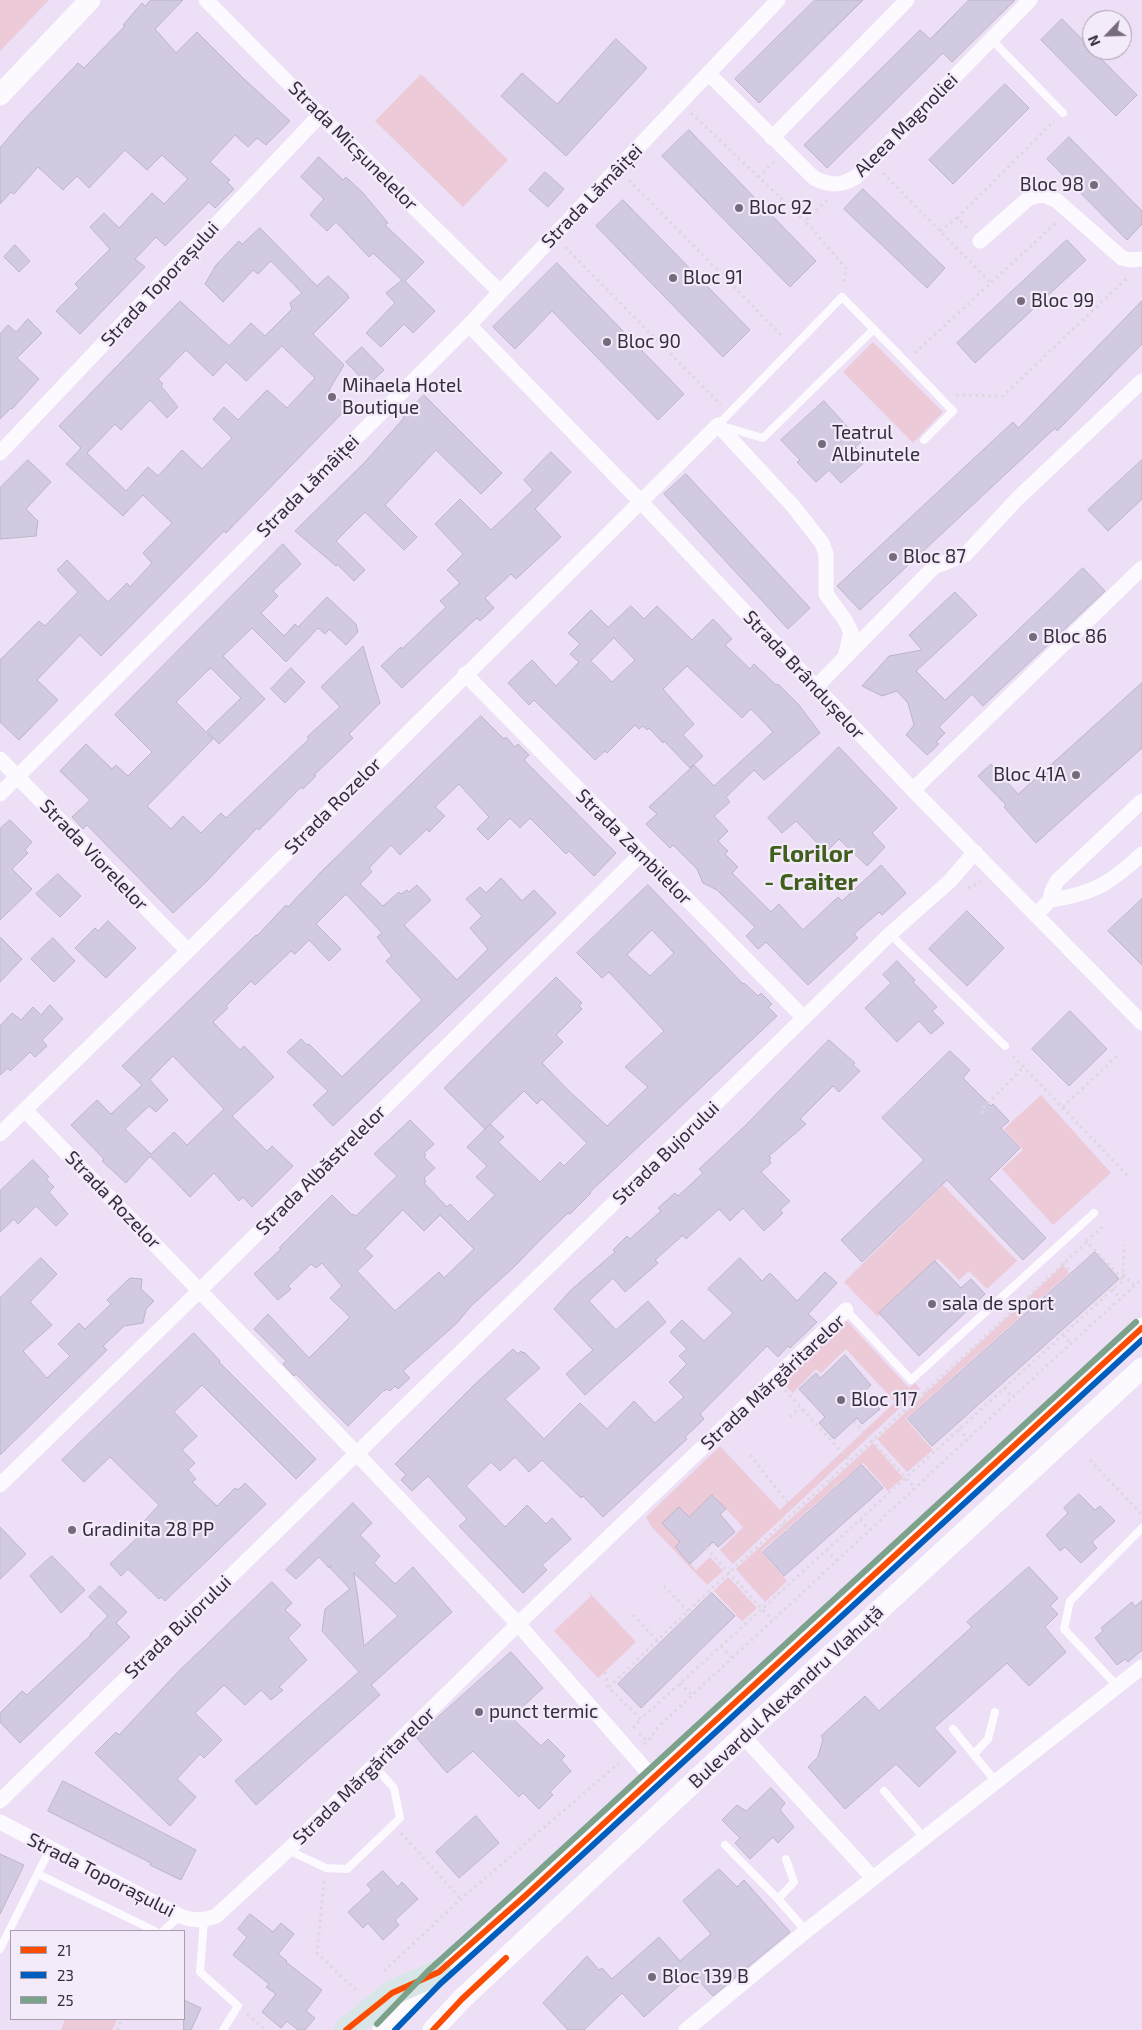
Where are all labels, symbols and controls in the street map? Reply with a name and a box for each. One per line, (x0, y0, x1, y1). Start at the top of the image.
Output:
north arrow (1082, 10, 1132, 60)
text: N (1084, 33, 1104, 49)
street label: Aleea Magnoliei (849, 68, 963, 182)
street label: Strada Micșunelelor (284, 77, 422, 215)
street label: Strada Lămâiței (537, 139, 647, 253)
place label: Bloc 98 (1020, 174, 1084, 196)
marker: Bloc 98 (1088, 179, 1100, 191)
place label: Bloc 92 (749, 197, 812, 219)
marker: Bloc 92 (733, 202, 745, 214)
street label: Strada Toporașului (96, 217, 224, 351)
place label: Bloc 91 (683, 267, 743, 289)
marker: Bloc 91 (667, 272, 679, 284)
place label: Bloc 99 (1031, 290, 1094, 312)
marker: Bloc 99 (1015, 295, 1027, 307)
place label: Bloc 90 (617, 331, 681, 353)
marker: Bloc 90 (601, 336, 613, 348)
place label: Mihaela Hotel Boutique (342, 375, 462, 419)
marker: Mihaela Hotel Boutique (326, 391, 338, 403)
place label: Teatrul Albinutele (832, 422, 920, 466)
street label: Strada Lămâiței (252, 430, 364, 542)
marker: Teatrul Albinutele (816, 438, 828, 450)
place label: Bloc 87 (903, 546, 966, 568)
marker: Bloc 87 (887, 551, 899, 563)
street label: Strada Brândușelor (738, 606, 870, 744)
place label: Bloc 86 (1043, 626, 1107, 648)
marker: Bloc 86 (1027, 631, 1039, 643)
street label: Strada Rozelor (280, 753, 386, 859)
place label: Bloc 41A (993, 764, 1066, 786)
marker: Bloc 41A (1070, 769, 1082, 781)
street label: Strada Zambilelor (571, 784, 697, 910)
street label: Strada Viorelelor (35, 795, 153, 915)
district label: Florilor - Craiter (764, 840, 858, 896)
street label: Strada Bujorului (608, 1096, 724, 1210)
street label: Strada Albăstrelelor (251, 1100, 391, 1240)
street label: Strada Rozelor (60, 1146, 166, 1254)
place label: sala de sport (942, 1293, 1054, 1315)
marker: sala de sport (926, 1298, 938, 1310)
street label: Strada Mărgăritarelor (696, 1309, 850, 1455)
place label: Bloc 117 (851, 1389, 918, 1411)
marker: Bloc 117 (835, 1394, 847, 1406)
place label: Gradinita 28 PP (82, 1519, 214, 1541)
marker: Gradinita 28 PP (66, 1524, 78, 1536)
street label: Strada Bujorului (120, 1570, 236, 1684)
street label: Bulevardul Alexandru Vlahuță (684, 1601, 888, 1793)
place label: punct termic (489, 1701, 598, 1723)
street label: Strada Mărgăritarelor (288, 1702, 440, 1850)
marker: punct termic (473, 1706, 485, 1718)
street label: Strada Toporașului (23, 1828, 179, 1922)
legend (10, 1930, 185, 2020)
text: 21 (57, 1941, 71, 1959)
text: 23 (57, 1966, 74, 1984)
place label: Bloc 139 B (662, 1966, 749, 1988)
marker: Bloc 139 B (646, 1971, 658, 1983)
text: 25 (57, 1991, 73, 2009)

